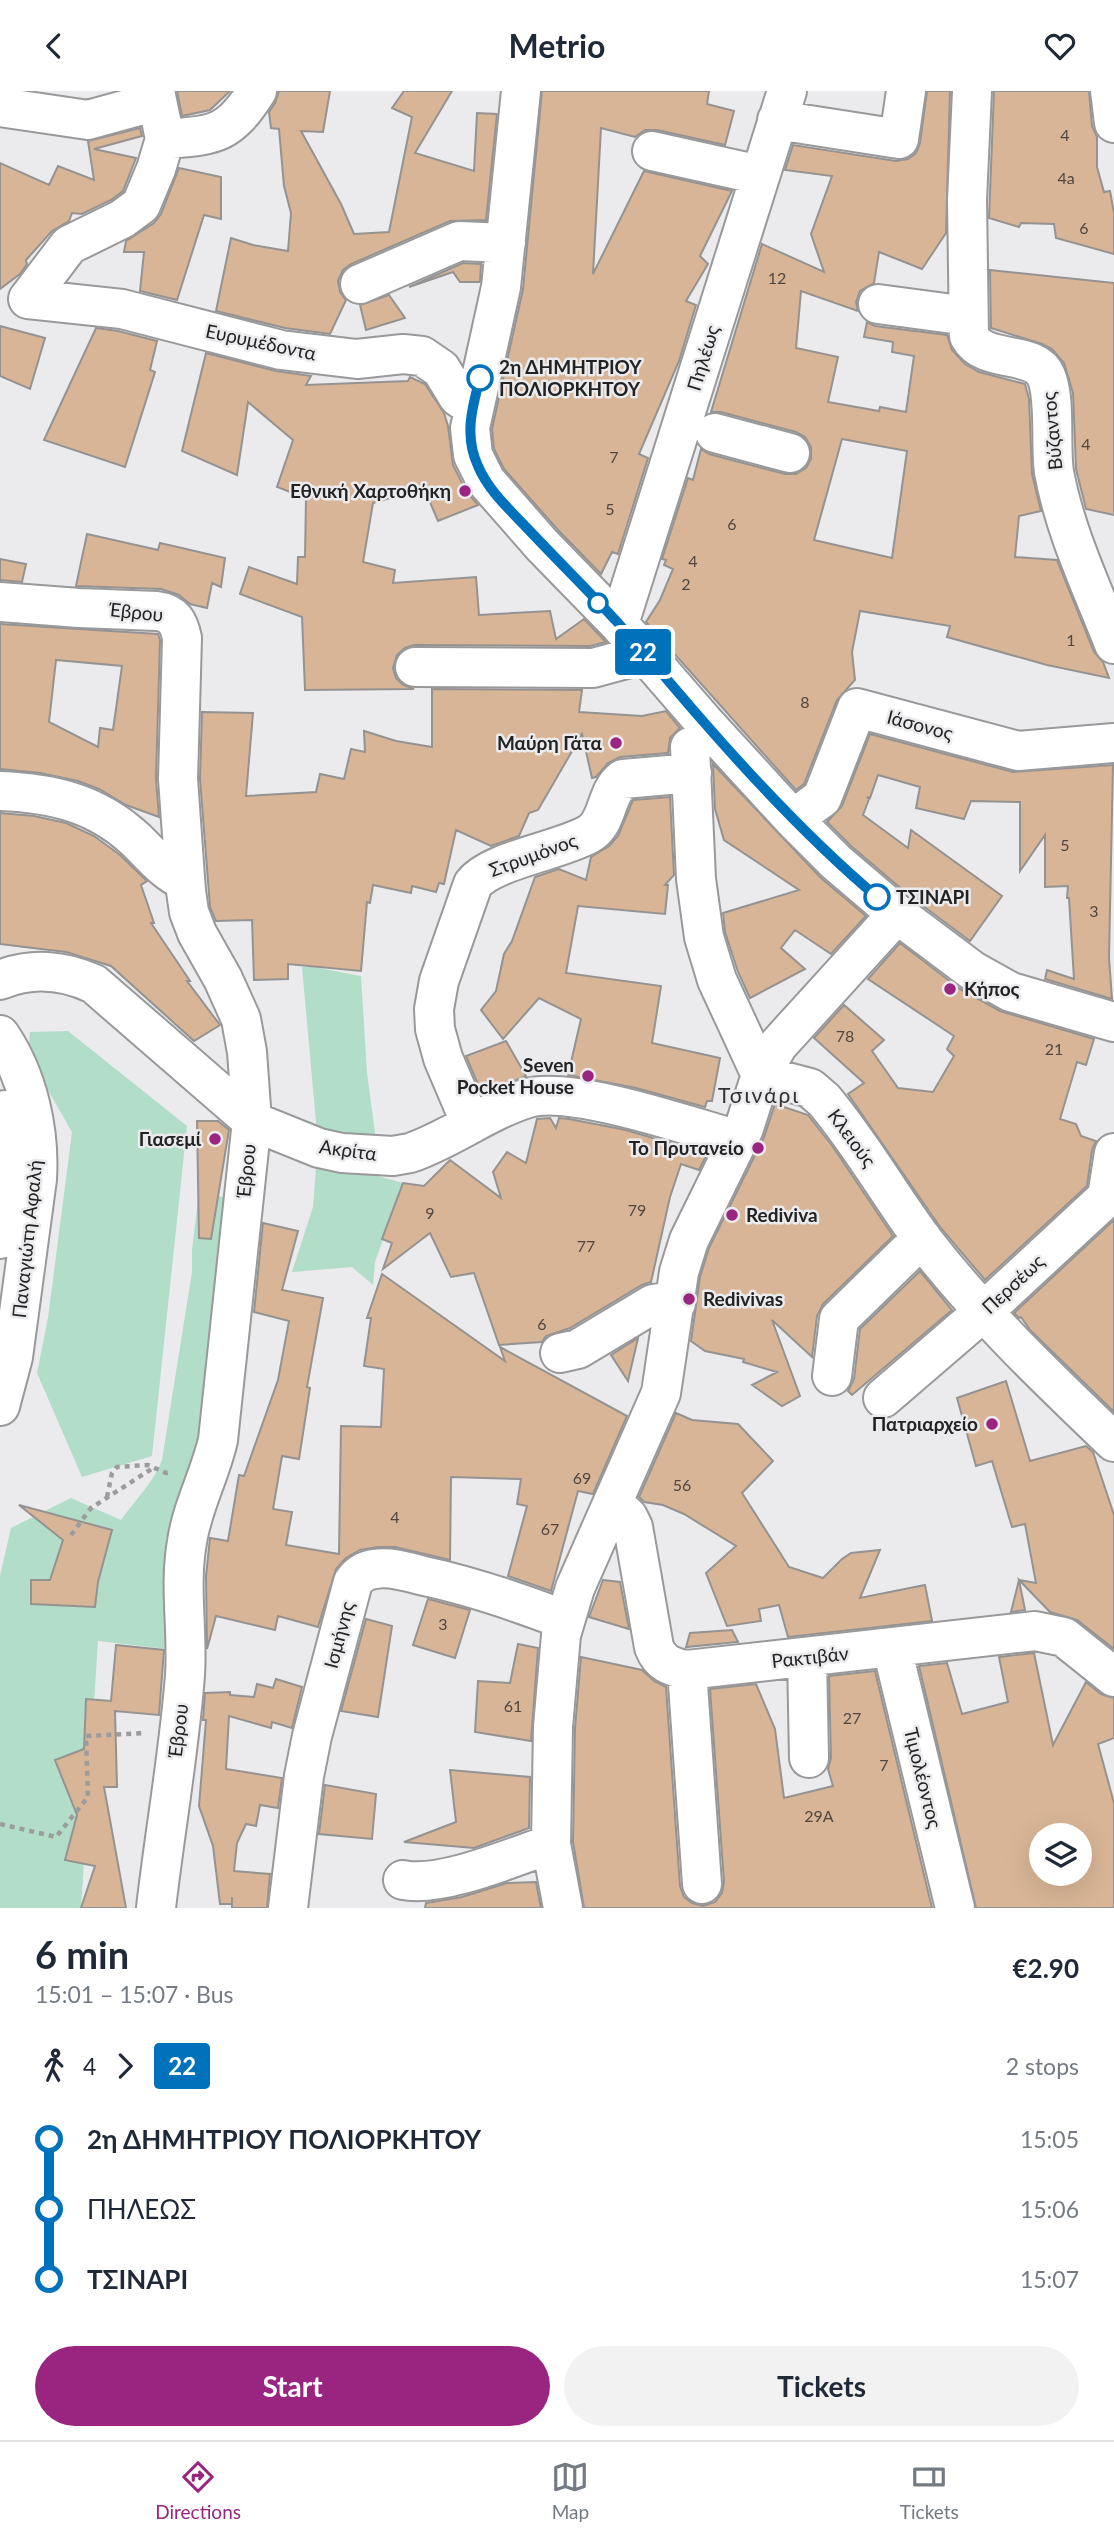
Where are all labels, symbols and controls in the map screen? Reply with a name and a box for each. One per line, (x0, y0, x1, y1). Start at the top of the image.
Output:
text: Metrio (508, 26, 606, 65)
icon: back (35, 27, 73, 65)
icon: heart (1041, 27, 1079, 65)
house number: 4 (1060, 125, 1070, 144)
house number: 4a (1057, 168, 1075, 187)
house number: 6 (1079, 218, 1089, 237)
house number: 12 (768, 268, 786, 287)
street label: Ευρυμέδοντα (204, 319, 319, 365)
street label: Πηλέως (682, 322, 723, 393)
place label: 2η ΔΗΜΗΤΡΙΟΥ ΠΟΛΙΟΡΚΗΤΟΥ (499, 355, 642, 400)
marker: 2η ΔΗΜΗΤΡΙΟΥ ΠΟΛΙΟΡΚΗΤΟΥ (467, 365, 493, 391)
street label: Βύζαντος (1037, 391, 1066, 471)
house number: 4 (1081, 434, 1091, 453)
house number: 7 (609, 447, 619, 466)
place label: Εθνική Χαρτοθήκη (290, 479, 451, 502)
marker: Εθνική Χαρτοθήκη (457, 483, 473, 499)
house number: 5 (605, 499, 615, 518)
house number: 6 (727, 514, 737, 533)
house number: 4 (688, 551, 698, 570)
house number: 2 (681, 574, 691, 593)
unlabelled marker (588, 593, 608, 613)
street label: Έβρου (108, 597, 164, 626)
line badge: 22 (612, 629, 674, 675)
house number: 1 (1066, 630, 1076, 649)
text: 22 (629, 637, 657, 666)
house number: 8 (800, 692, 810, 711)
street label: Ιάσονος (885, 705, 956, 744)
place label: Μαύρη Γάτα (497, 731, 603, 754)
marker: Μαύρη Γάτα (608, 735, 624, 751)
street label: Στρυμόνος (486, 828, 580, 881)
house number: 5 (1060, 835, 1070, 854)
marker: ΤΣΙΝΑΡΙ (864, 884, 890, 910)
place label: ΤΣΙΝΑΡΙ (896, 885, 970, 908)
house number: 3 (1089, 901, 1099, 920)
place label: Κήπος (964, 977, 1020, 1000)
marker: Κήπος (942, 981, 958, 997)
house number: 78 (836, 1026, 854, 1045)
house number: 21 (1045, 1039, 1063, 1058)
place label: Seven Pocket House (457, 1053, 574, 1098)
marker: Seven Pocket House (580, 1068, 596, 1084)
district label: Τσινάρι (718, 1082, 800, 1107)
street label: Κλειούς (824, 1104, 881, 1171)
place label: Γιασεμί (139, 1127, 202, 1150)
marker: Γιασεμί (207, 1131, 223, 1147)
street label: Ακρίτα (318, 1134, 379, 1165)
place label: Το Πρυτανείο (629, 1136, 744, 1159)
marker: Το Πρυτανείο (750, 1140, 766, 1156)
street label: Έβρου (231, 1143, 260, 1199)
street label: Παναγιώτη Αφαλή (7, 1159, 46, 1319)
house number: 79 (628, 1200, 646, 1219)
house number: 9 (425, 1203, 435, 1222)
place label: Rediviva (746, 1203, 818, 1226)
marker: Rediviva (724, 1207, 740, 1223)
house number: 77 (577, 1236, 595, 1255)
street label: Περσέως (977, 1249, 1049, 1318)
place label: Redivivas (703, 1287, 783, 1310)
marker: Redivivas (681, 1291, 697, 1307)
house number: 6 (537, 1314, 547, 1333)
place label: Πατριαρχείο (872, 1412, 978, 1435)
marker: Πατριαρχείο (984, 1416, 1000, 1432)
house number: 69 (573, 1468, 591, 1487)
house number: 56 (673, 1475, 691, 1494)
house number: 4 (390, 1507, 400, 1526)
house number: 67 (541, 1519, 559, 1538)
street label: Ισμήνης (319, 1599, 359, 1671)
house number: 3 (438, 1614, 448, 1633)
street label: Ρακτιβάν (770, 1641, 850, 1672)
house number: 61 (504, 1696, 522, 1715)
street label: Έβρου (163, 1702, 192, 1760)
house number: 27 (843, 1708, 861, 1727)
street label: Τιμολέοντος (900, 1725, 947, 1831)
house number: 7 (879, 1755, 889, 1774)
house number: 29A (804, 1806, 834, 1825)
map controls (1029, 1823, 1092, 1886)
button: layers (1029, 1823, 1092, 1886)
text: 6 min (35, 1931, 129, 1977)
text: €2.90 (1013, 1952, 1079, 1984)
text: 15:01 – 15:07 · Bus (35, 1980, 234, 2008)
icon: walk (35, 2047, 73, 2085)
icon: forward (106, 2047, 144, 2085)
text: 22 (168, 2051, 196, 2080)
text: 4 (83, 2052, 96, 2080)
text: 2 stops (1006, 2052, 1079, 2080)
text: 2η ΔΗΜΗΤΡΙΟΥ ΠΟΛΙΟΡΚΗΤΟΥ (87, 2123, 481, 2155)
text: 15:05 (1020, 2125, 1079, 2153)
text: ΠΗΛΕΩΣ (87, 2193, 196, 2225)
text: 15:06 (1020, 2195, 1079, 2223)
text: ΤΣΙΝΑΡΙ (87, 2263, 188, 2295)
text: 15:07 (1020, 2265, 1079, 2293)
button: Start (35, 2346, 550, 2426)
button: Tickets (564, 2346, 1079, 2426)
tab: Directions (155, 2458, 241, 2523)
tab: Map (551, 2458, 589, 2523)
tab: Tickets (900, 2458, 959, 2523)

